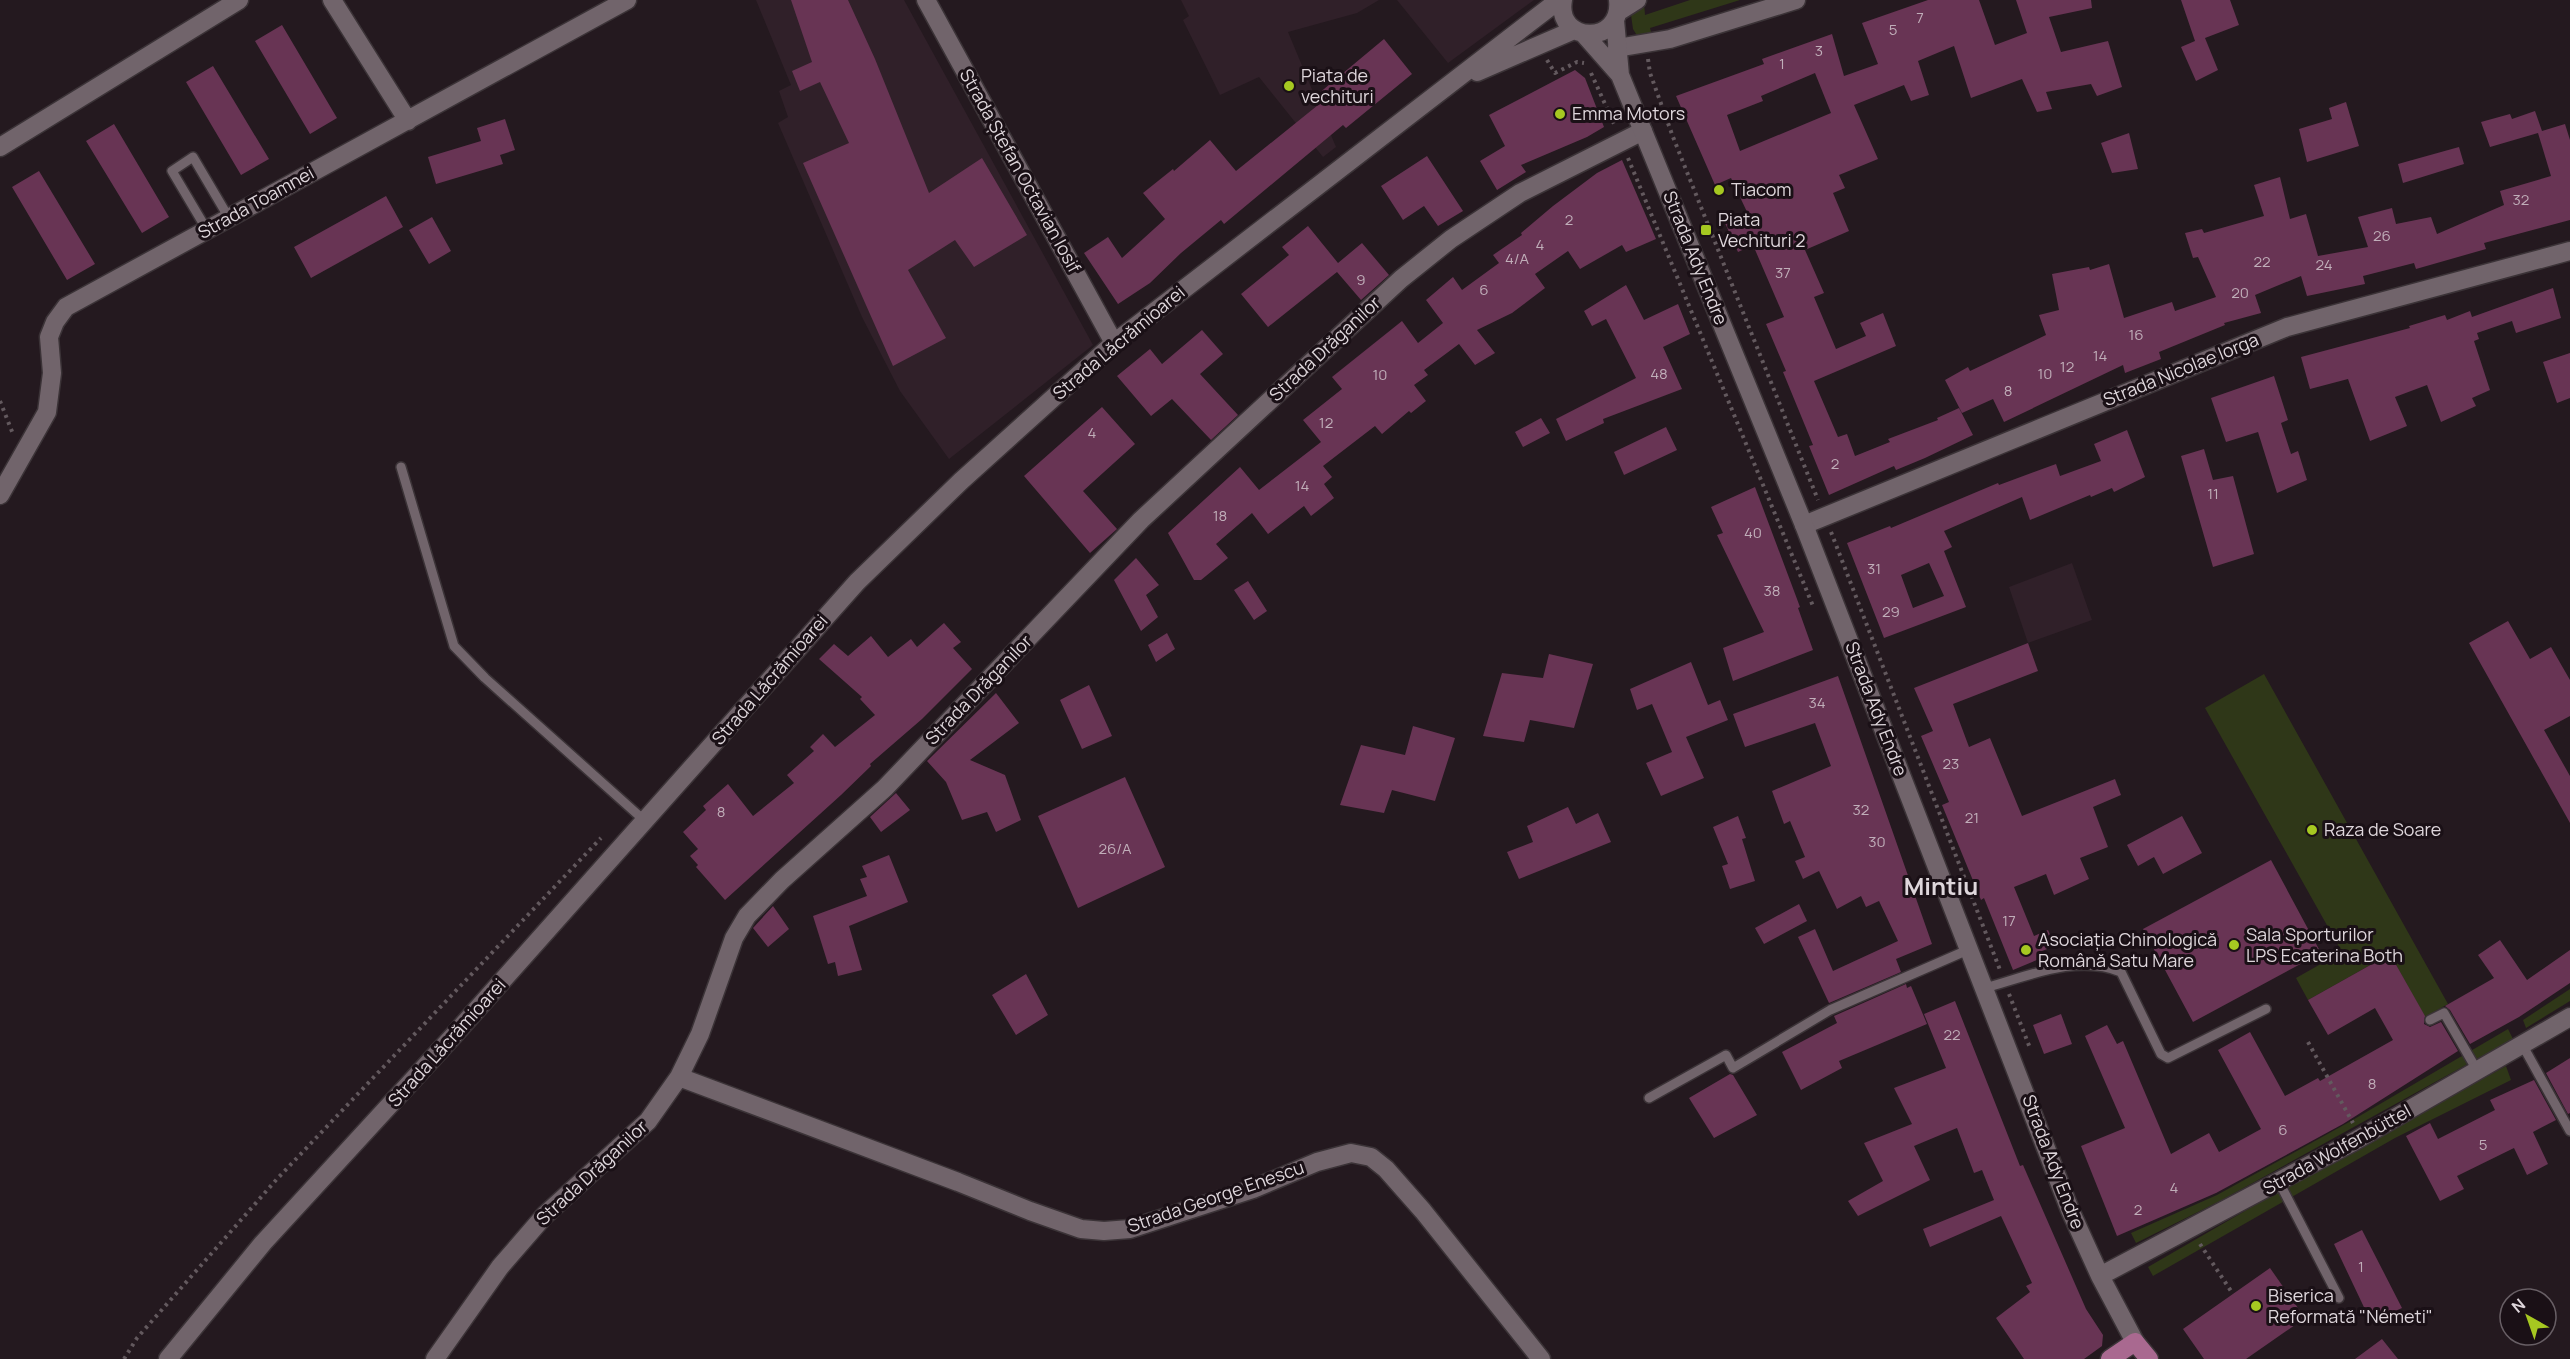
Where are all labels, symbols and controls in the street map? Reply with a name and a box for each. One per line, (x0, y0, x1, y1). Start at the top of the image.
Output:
house number: 7 (1916, 7, 1924, 28)
house number: 5 (1889, 19, 1897, 40)
house number: 3 (1815, 40, 1823, 61)
house number: 1 (1779, 53, 1785, 74)
place label: Piata de vechituri (1301, 63, 1374, 108)
street label: Strada Ștefan Octavian Iosif (955, 64, 1087, 277)
marker: Piata de vechituri (1282, 79, 1296, 93)
place label: Emma Motors (1572, 101, 1685, 125)
marker: Emma Motors (1553, 107, 1567, 121)
street label: Strada Toamnei (193, 160, 318, 244)
place label: Tiacom (1731, 177, 1792, 201)
marker: Tiacom (1712, 183, 1726, 197)
street label: Strada Ady Endre (1658, 187, 1734, 328)
house number: 32 (2513, 189, 2529, 210)
place label: Piata Vechituri 2 (1718, 207, 1806, 252)
house number: 2 (1565, 209, 1573, 230)
marker: Piata Vechituri 2 (1699, 223, 1713, 237)
house number: 26 (2373, 225, 2391, 246)
house number: 4 (1536, 234, 1545, 255)
house number: 4/A (1505, 248, 1530, 269)
house number: 22 (2253, 251, 2271, 272)
house number: 24 (2315, 254, 2333, 275)
house number: 37 (1775, 262, 1791, 283)
house number: 9 (1356, 269, 1366, 290)
house number: 6 (1479, 279, 1489, 300)
street label: Strada Lăcrămioarei (1047, 280, 1189, 404)
house number: 20 (2231, 282, 2249, 303)
street label: Strada Drăganilor (1264, 290, 1385, 406)
house number: 16 (2128, 324, 2144, 345)
street label: Strada Nicolae Iorga (2099, 327, 2262, 411)
house number: 14 (2093, 345, 2107, 366)
house number: 12 (2060, 356, 2074, 377)
house number: 48 (1650, 363, 1668, 384)
house number: 10 (2038, 363, 2053, 384)
house number: 10 (1373, 364, 1388, 385)
house number: 8 (2004, 380, 2012, 401)
house number: 12 (1319, 412, 1333, 433)
house number: 4 (1088, 422, 1097, 443)
house number: 2 (1831, 453, 1839, 474)
house number: 14 (1295, 475, 1309, 496)
house number: 11 (2207, 483, 2219, 504)
house number: 18 (1213, 505, 1227, 526)
house number: 40 (1744, 522, 1762, 543)
house number: 31 (1867, 558, 1881, 579)
house number: 38 (1763, 580, 1781, 601)
house number: 29 (1882, 601, 1900, 622)
street label: Strada Lăcrămioarei (706, 609, 832, 750)
street label: Strada Drăganilor (920, 629, 1037, 749)
street label: Strada Ady Endre (1840, 638, 1914, 779)
house number: 34 (1808, 692, 1826, 713)
house number: 23 (1943, 753, 1959, 774)
house number: 32 (1853, 799, 1869, 820)
house number: 8 (717, 801, 725, 822)
house number: 21 (1965, 807, 1979, 828)
place label: Raza de Soare (2324, 817, 2441, 841)
marker: Raza de Soare (2305, 823, 2319, 837)
house number: 30 (1868, 831, 1886, 852)
house number: 26/A (1098, 838, 1132, 859)
district label: Mintiu (1904, 869, 1978, 902)
house number: 17 (2002, 910, 2016, 931)
place label: Sala Sporturilor LPS Ecaterina Both (2246, 922, 2403, 967)
place label: Asociația Chinologică Română Satu Mare (2038, 927, 2217, 972)
marker: Sala Sporturilor LPS Ecaterina Both (2227, 938, 2241, 952)
marker: Asociația Chinologică Română Satu Mare (2019, 943, 2033, 957)
street label: Strada Lăcrămioarei (382, 973, 510, 1112)
house number: 22 (1943, 1024, 1961, 1045)
house number: 8 (2368, 1073, 2376, 1094)
street label: Strada Ady Endre (2017, 1091, 2091, 1232)
street label: Strada Wolfenbüttel (2258, 1098, 2415, 1200)
street label: Strada Drăganilor (531, 1114, 652, 1230)
house number: 6 (2278, 1119, 2288, 1140)
house number: 5 (2479, 1134, 2487, 1155)
street label: Strada George Enescu (1124, 1155, 1307, 1238)
house number: 4 (2170, 1177, 2179, 1198)
house number: 2 (2134, 1199, 2142, 1220)
house number: 1 (2358, 1256, 2364, 1277)
place label: Biserica Reformată "Németi" (2268, 1283, 2433, 1328)
north arrow (2498, 1287, 2558, 1347)
text: N (2507, 1293, 2530, 1318)
marker: Biserica Reformată "Németi" (2249, 1299, 2263, 1313)

